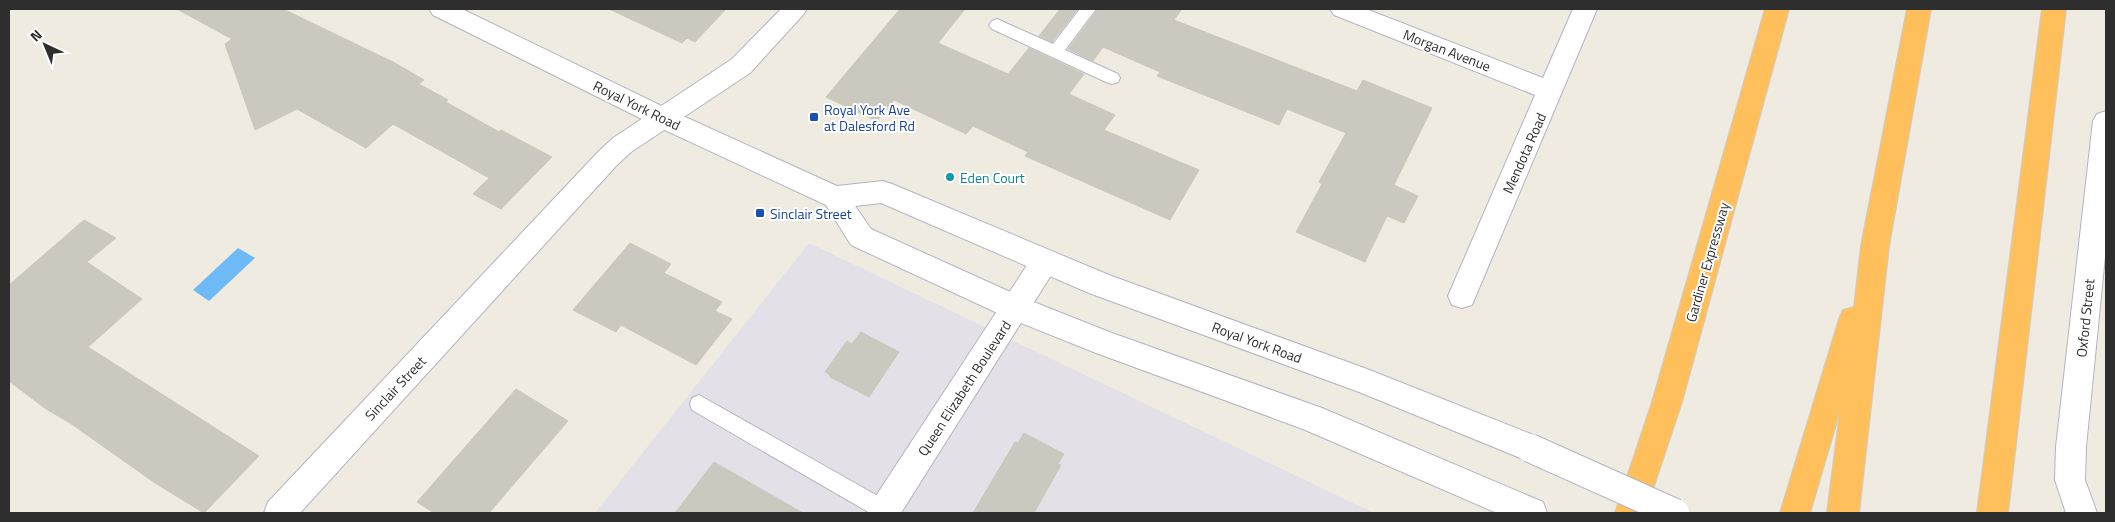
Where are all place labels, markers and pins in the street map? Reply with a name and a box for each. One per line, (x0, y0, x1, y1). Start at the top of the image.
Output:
place label: Royal York Ave at Dalesford Rd (824, 99, 915, 136)
marker: Royal York Ave at Dalesford Rd (808, 111, 820, 123)
place label: Eden Court (960, 167, 1025, 188)
marker: Eden Court (944, 171, 956, 183)
place label: Sinclair Street (770, 203, 852, 224)
marker: Sinclair Street (754, 207, 766, 219)

